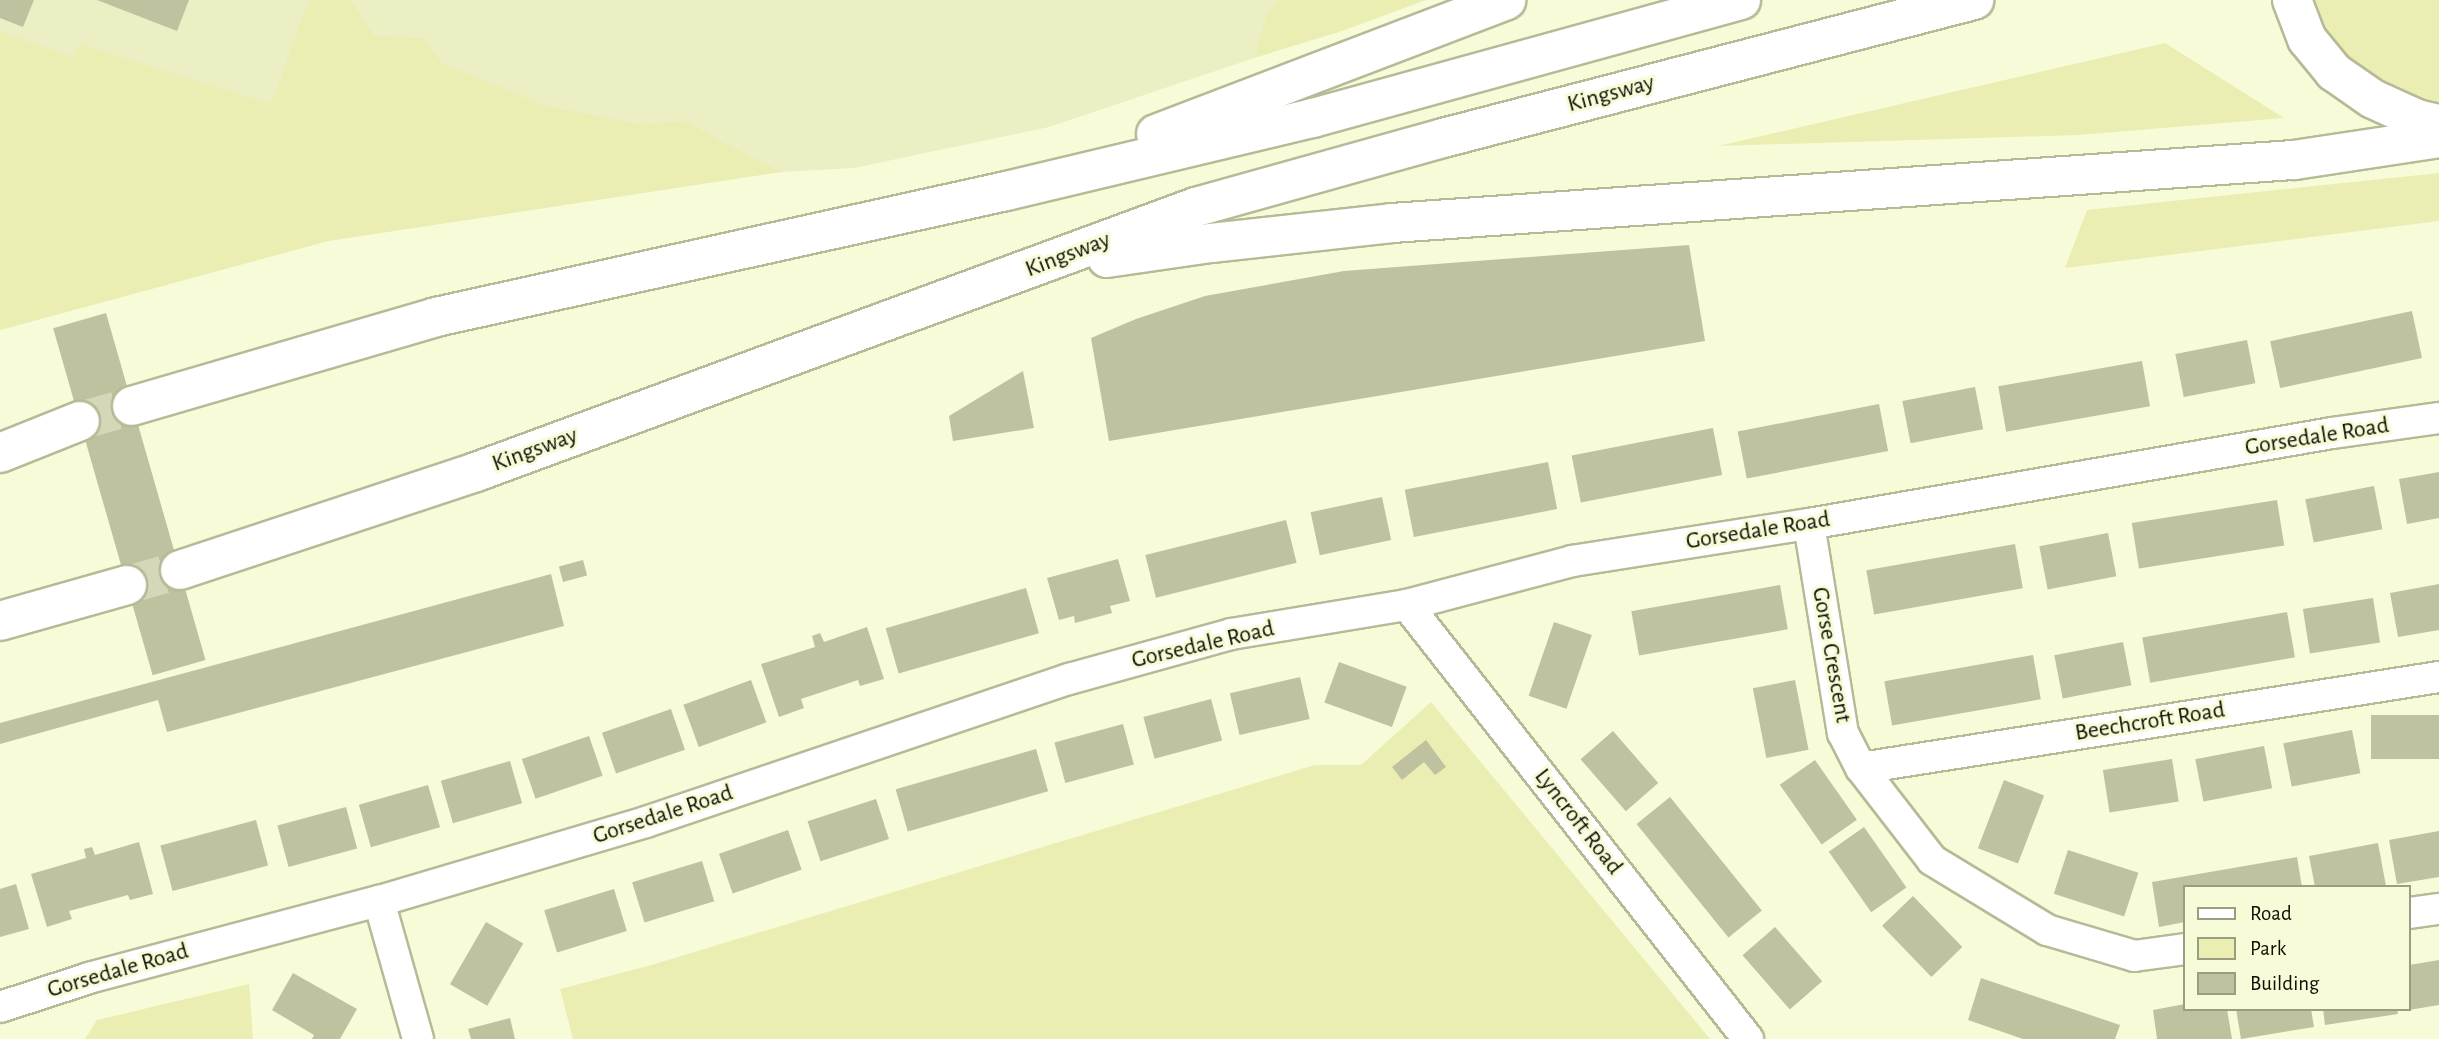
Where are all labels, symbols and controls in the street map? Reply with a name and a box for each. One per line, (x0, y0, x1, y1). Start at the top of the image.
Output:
street label: Kingsway (1564, 69, 1658, 119)
street label: Kingsway (1021, 226, 1115, 284)
street label: Gorsedale Road (2243, 411, 2391, 463)
street label: Kingsway (488, 421, 582, 479)
street label: Gorsedale Road (1684, 505, 1832, 557)
street label: Gorse Crescent (1805, 585, 1857, 725)
street label: Gorsedale Road (1129, 615, 1277, 675)
street label: Beechcroft Road (2073, 696, 2227, 748)
street label: Lyncroft Road (1528, 763, 1628, 881)
street label: Gorsedale Road (589, 779, 737, 851)
legend (2184, 885, 2411, 1011)
text: Road (2250, 903, 2292, 924)
street label: Gorsedale Road (44, 937, 192, 1005)
text: Park (2250, 938, 2286, 959)
text: Building (2250, 973, 2319, 994)

